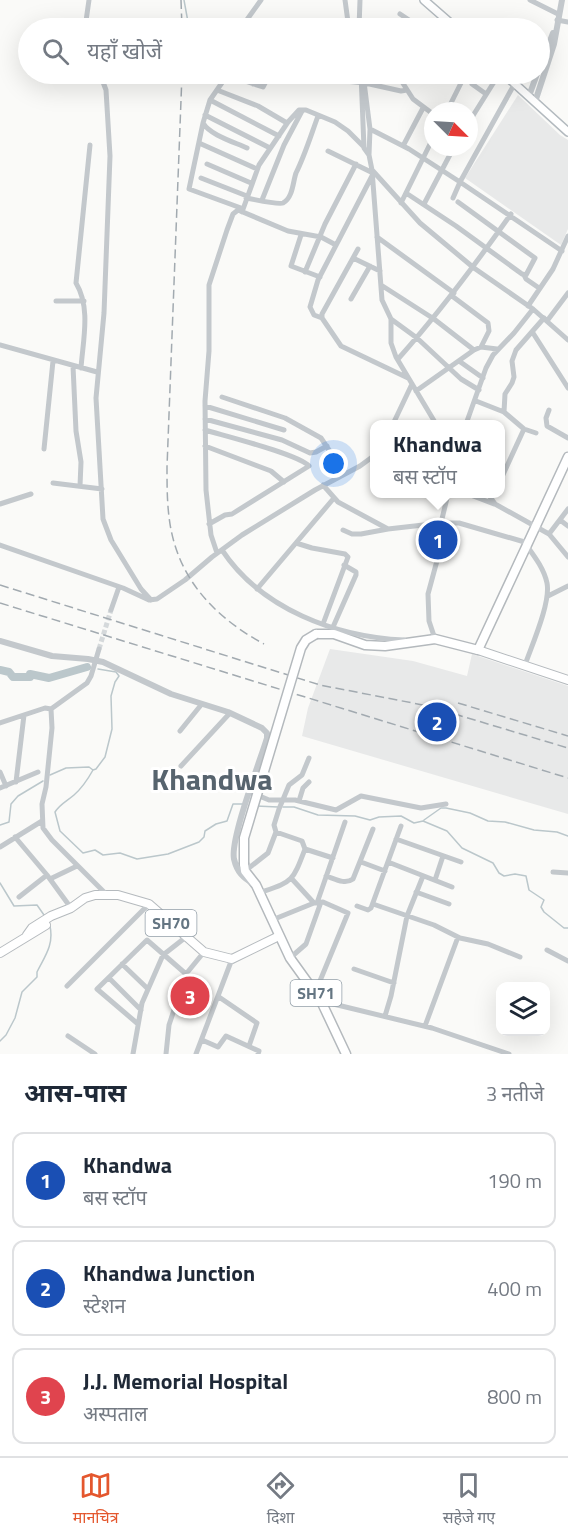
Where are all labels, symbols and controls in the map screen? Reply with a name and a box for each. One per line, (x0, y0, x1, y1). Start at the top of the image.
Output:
search box (18, 18, 550, 84)
text: यहाँ खोजें (87, 34, 162, 68)
icon: search (39, 35, 72, 68)
north arrow (424, 102, 478, 156)
popup (370, 420, 505, 498)
text: Khandwa (393, 427, 482, 461)
your location (319, 449, 348, 478)
text: बस स्टॉप (393, 461, 457, 492)
pin: 1 (418, 518, 458, 562)
pin: 2 (418, 700, 456, 744)
district label: Khandwa (151, 756, 273, 802)
road number: SH70 (146, 910, 196, 936)
pin: 3 (170, 974, 210, 1018)
road number: SH71 (290, 980, 342, 1006)
map controls (496, 982, 550, 1036)
button: layers (496, 982, 550, 1036)
text: आस-पास (24, 1073, 126, 1112)
text: 3 नतीजे (486, 1078, 544, 1109)
text: Khandwa (83, 1148, 172, 1182)
text: 1 (40, 1165, 51, 1196)
text: 190 m (487, 1165, 542, 1196)
text: बस स्टॉप (83, 1182, 147, 1213)
text: Khandwa Junction (83, 1256, 255, 1290)
text: 2 (40, 1273, 51, 1304)
text: 400 m (487, 1273, 542, 1304)
text: स्टेशन (83, 1290, 126, 1321)
text: J.J. Memorial Hospital (83, 1364, 288, 1398)
text: 3 (40, 1381, 51, 1412)
text: 800 m (487, 1381, 542, 1412)
text: अस्पताल (83, 1398, 148, 1429)
tab: मानचित्र (73, 1469, 119, 1530)
tab: दिशा (264, 1469, 297, 1530)
tab: सहेजे गए (443, 1469, 495, 1530)

